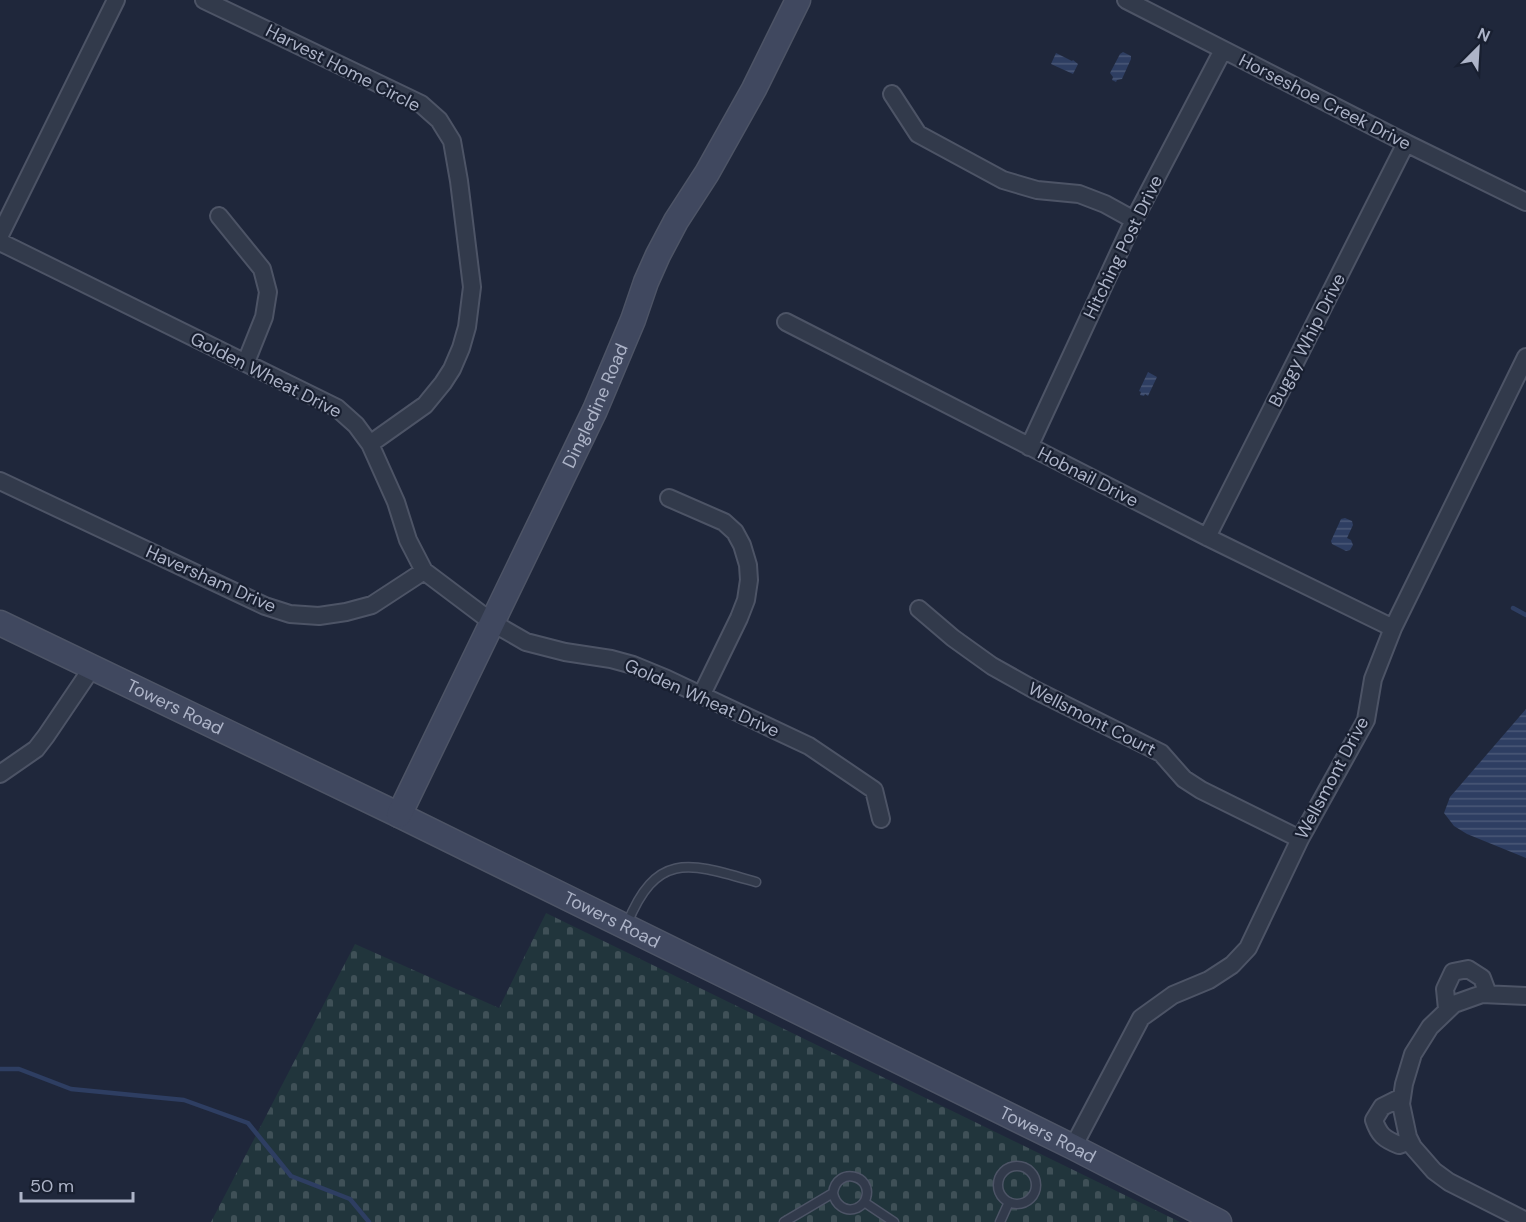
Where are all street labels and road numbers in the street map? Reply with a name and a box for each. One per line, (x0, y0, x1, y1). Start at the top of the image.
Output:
street label: Harvest Home Circle (262, 19, 424, 117)
street label: Horseshoe Creek Drive (1235, 48, 1415, 156)
street label: Hitching Post Drive (1078, 171, 1168, 323)
street label: Buggy Whip Drive (1263, 269, 1351, 411)
street label: Golden Wheat Drive (186, 326, 346, 424)
street label: Dingledine Road (557, 340, 634, 472)
street label: Hobnail Drive (1034, 441, 1142, 513)
street label: Haversham Drive (142, 540, 280, 618)
street label: Golden Wheat Drive (621, 653, 783, 743)
street label: Towers Road (122, 674, 227, 741)
street label: Wellsmont Court (1024, 676, 1160, 762)
street label: Wellsmont Drive (1290, 713, 1374, 843)
street label: Towers Road (559, 886, 664, 954)
street label: Towers Road (995, 1101, 1100, 1169)

